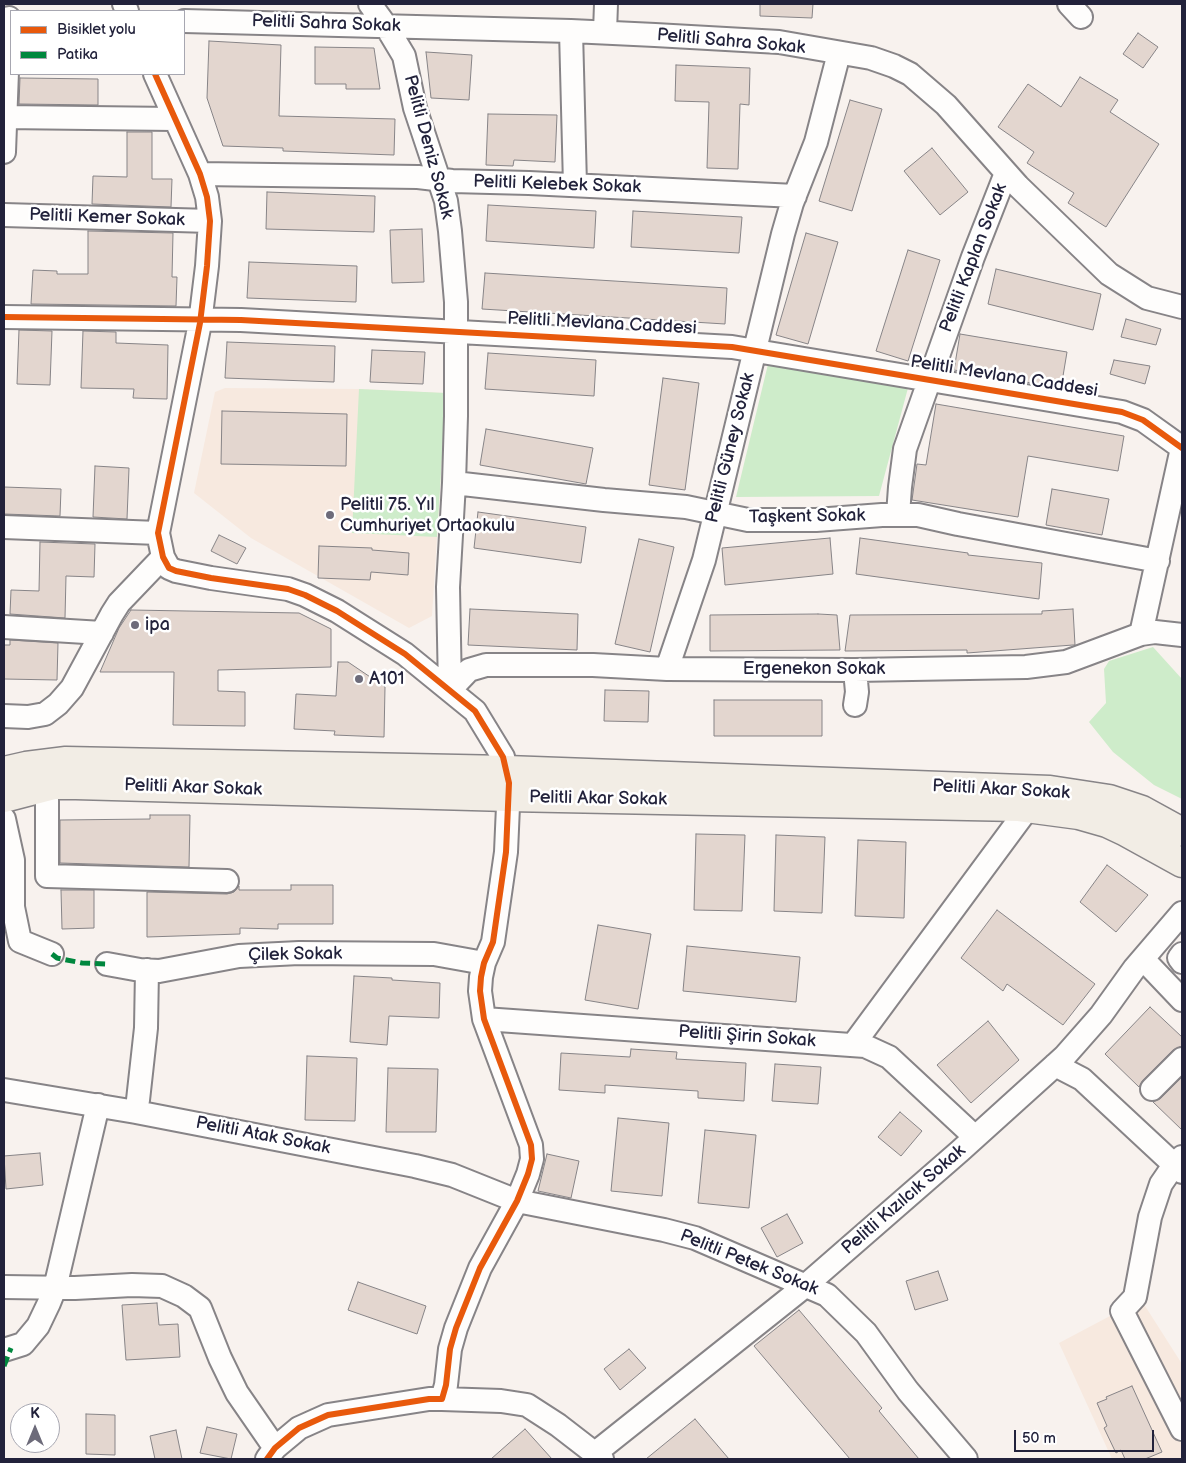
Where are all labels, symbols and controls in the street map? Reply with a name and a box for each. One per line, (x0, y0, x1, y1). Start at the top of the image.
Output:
legend (10, 10, 185, 75)
street label: Pelitli Sahra Sokak (251, 11, 401, 37)
text: Bisiklet yolu (57, 20, 136, 39)
street label: Pelitli Sahra Sokak (656, 25, 806, 59)
text: Patika (57, 45, 98, 64)
street label: Pelitli Deniz Sokak (398, 73, 458, 221)
street label: Pelitli Kelebek Sokak (473, 171, 641, 199)
street label: Pelitli Kaplan Sokak (936, 180, 1012, 336)
street label: Pelitli Kemer Sokak (29, 204, 185, 232)
street label: Pelitli Mevlana Caddesi (507, 308, 697, 340)
street label: Pelitli Mevlana Caddesi (909, 352, 1099, 402)
street label: Pelitli Güney Sokak (702, 371, 760, 525)
place label: Pelitli 75. Yıl Cumhuriyet Ortaokulu (340, 494, 515, 536)
street label: Taşkent Sokak (749, 505, 865, 529)
marker: Pelitli 75. Yıl Cumhuriyet Ortaokulu (324, 509, 336, 521)
place label: ipa (145, 614, 170, 636)
marker: ipa (129, 619, 141, 631)
street label: Ergenekon Sokak (743, 658, 885, 680)
place label: A101 (369, 668, 405, 690)
marker: A101 (353, 673, 365, 685)
street label: Pelitli Akar Sokak (124, 775, 262, 801)
street label: Pelitli Akar Sokak (932, 776, 1070, 804)
street label: Pelitli Akar Sokak (529, 787, 667, 811)
street label: Çilek Sokak (248, 943, 342, 967)
street label: Pelitli Şirin Sokak (678, 1021, 816, 1053)
street label: Pelitli Atak Sokak (194, 1112, 332, 1160)
street label: Pelitli Kızılcık Sokak (838, 1140, 970, 1260)
street label: Pelitli Petek Sokak (677, 1225, 821, 1301)
north arrow (10, 1403, 60, 1453)
text: K (30, 1405, 40, 1422)
scale bar (1016, 1420, 1156, 1452)
text: 50 m (1022, 1429, 1056, 1448)

